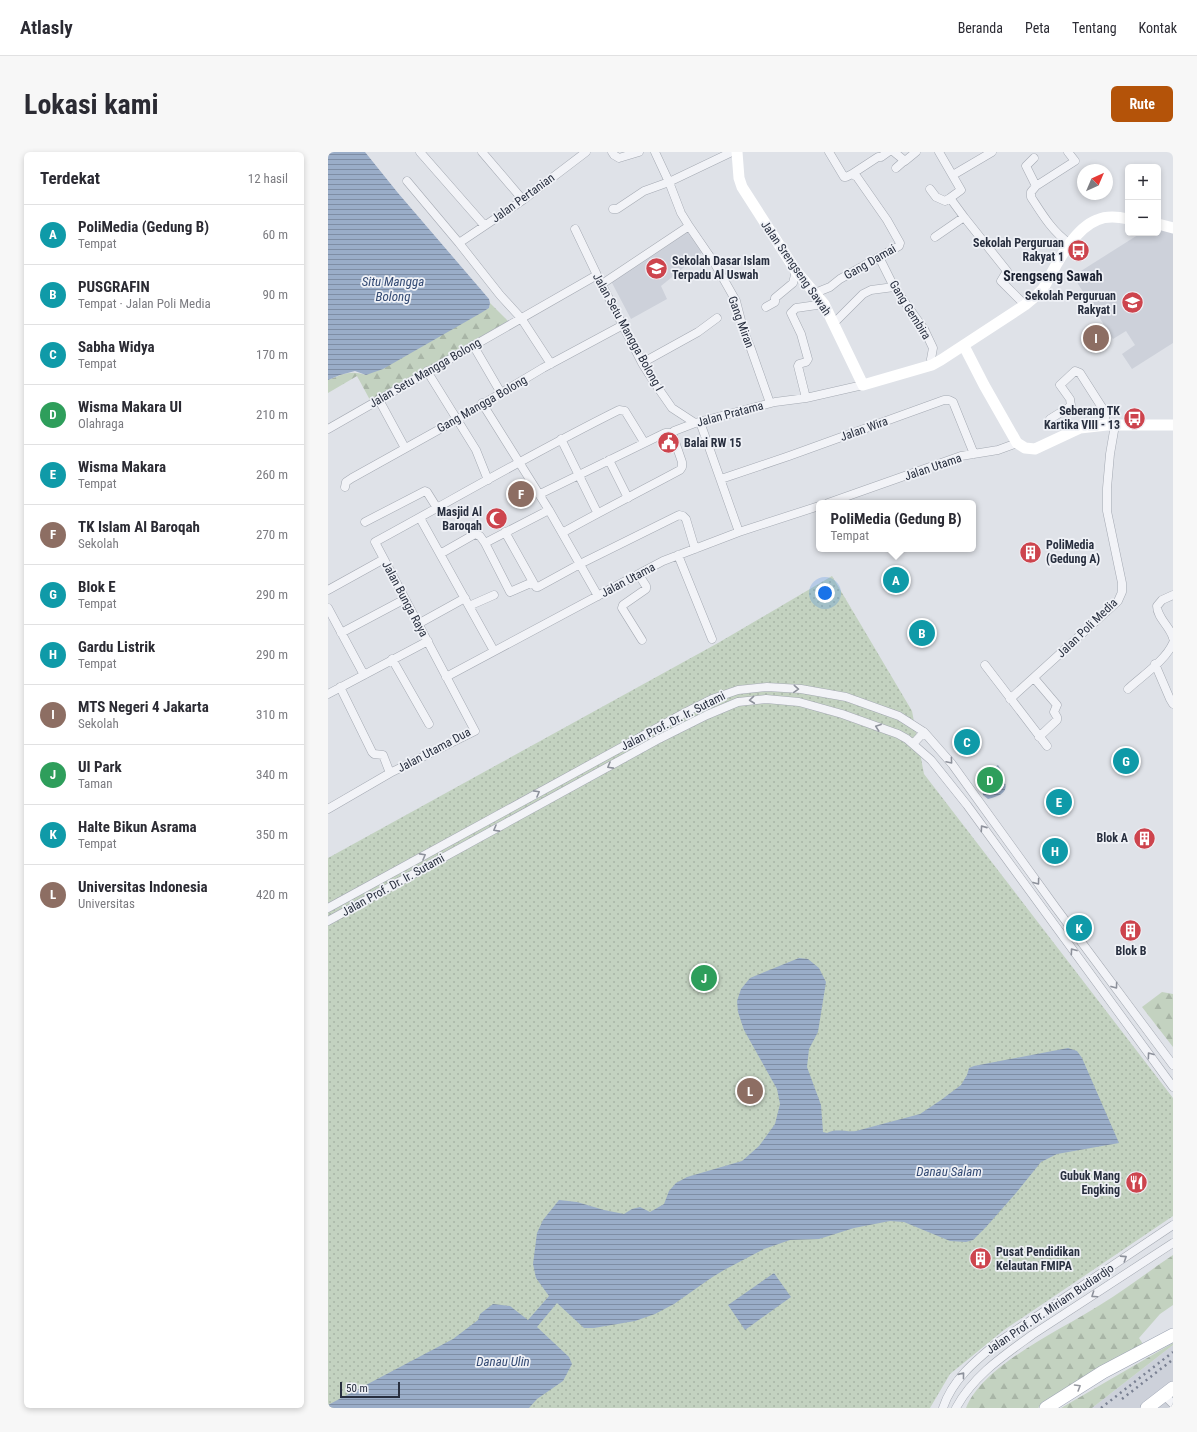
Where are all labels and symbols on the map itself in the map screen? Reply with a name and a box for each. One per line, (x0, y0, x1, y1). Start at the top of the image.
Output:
north arrow (1077, 164, 1113, 200)
street label: Jalan Pertanian (489, 170, 557, 225)
street label: Jalan Srengseng Sawah (758, 218, 834, 318)
place label: Sekolah Perguruan Rakyat 1 (973, 236, 1064, 264)
bus stop icon: Sekolah Perguruan Rakyat 1 (1066, 237, 1092, 263)
street label: Gang Damai (842, 242, 898, 282)
place label: Sekolah Dasar Islam Terpadu Al Uswah (672, 254, 770, 282)
school or university icon: Sekolah Dasar Islam Terpadu Al Uswah (644, 255, 670, 281)
district label: Srengseng Sawah (1003, 268, 1103, 284)
street label: Jalan Setu Mangga Bolong I (590, 271, 666, 393)
water label: Situ Mangga Bolong (362, 274, 424, 304)
street label: Gang Gembira (886, 278, 934, 342)
place label: Sekolah Perguruan Rakyat I (1025, 289, 1116, 317)
school or university icon: Sekolah Perguruan Rakyat I (1119, 290, 1145, 316)
street label: Gang Miran (725, 294, 757, 350)
pin: I (1083, 323, 1109, 353)
street label: Jalan Setu Mangga Bolong (367, 335, 483, 411)
street label: Gang Mangga Bolong (435, 373, 529, 435)
street label: Jalan Pratama (695, 398, 765, 430)
place label: Seberang TK Kartika VIII - 13 (1044, 404, 1120, 432)
bus stop icon: Seberang TK Kartika VIII - 13 (1122, 405, 1148, 431)
street label: Jalan Wira (838, 414, 890, 444)
public building icon: Balai RW 15 (656, 430, 682, 456)
place label: Balai RW 15 (684, 436, 741, 450)
street label: Jalan Utama (903, 451, 964, 483)
pin: F (508, 479, 534, 509)
place label: Masjid Al Baroqah (437, 505, 482, 533)
mosque icon: Masjid Al Baroqah (484, 506, 510, 532)
place label: PoliMedia (Gedung A) (1046, 538, 1100, 566)
building icon: PoliMedia (Gedung A) (1017, 539, 1043, 565)
street label: Jalan Bunga Raya (379, 559, 431, 640)
street label: Jalan Utama (598, 560, 658, 600)
pin: A (883, 565, 909, 595)
your location (815, 583, 835, 603)
street label: Jalan Poli Media (1054, 595, 1120, 660)
pin: B (909, 618, 935, 648)
one-way arrow (793, 684, 799, 693)
street label: Jalan Prof. Dr. Ir. Sutami (618, 689, 728, 753)
one-way arrow (749, 696, 755, 705)
one-way arrow (875, 723, 882, 731)
street label: Jalan Utama Dua (395, 725, 473, 775)
pin: C (954, 727, 980, 757)
pin: G (1113, 746, 1139, 776)
one-way arrow (945, 756, 952, 764)
one-way arrow (607, 762, 614, 769)
pin: D (977, 765, 1003, 795)
pin: E (1046, 787, 1072, 817)
one-way arrow (533, 791, 541, 798)
one-way arrow (493, 824, 500, 832)
one-way arrow (981, 825, 988, 832)
building icon: Blok A (1131, 825, 1157, 851)
place label: Blok A (1097, 831, 1129, 845)
pin: H (1042, 836, 1068, 866)
street label: Jalan Prof. Dr. Ir. Sutami (339, 851, 447, 919)
one-way arrow (419, 853, 427, 860)
one-way arrow (1032, 877, 1039, 884)
pin: K (1066, 913, 1092, 943)
building icon: Blok B (1118, 917, 1144, 943)
place label: Blok B (1116, 944, 1147, 958)
one-way arrow (1071, 948, 1078, 955)
pin: J (691, 963, 717, 993)
one-way arrow (1110, 981, 1117, 988)
one-way arrow (1148, 1053, 1155, 1060)
pin: L (737, 1076, 763, 1106)
water label: Danau Salam (916, 1164, 982, 1179)
place label: Gubuk Mang Engking (1060, 1169, 1120, 1197)
restaurant icon: Gubuk Mang Engking (1123, 1170, 1149, 1196)
place label: Pusat Pendidikan Kelautan FMIPA (996, 1245, 1080, 1273)
building icon: Pusat Pendidikan Kelautan FMIPA (967, 1246, 993, 1272)
one-way arrow (1120, 1255, 1127, 1263)
street label: Jalan Prof. Dr. Miriam Budiardjo (983, 1261, 1117, 1357)
one-way arrow (1091, 1290, 1098, 1298)
water label: Danau Ulin (476, 1354, 530, 1369)
one-way arrow (958, 1372, 965, 1379)
scale bar (340, 1380, 400, 1399)
one-way arrow (1074, 1384, 1081, 1391)

